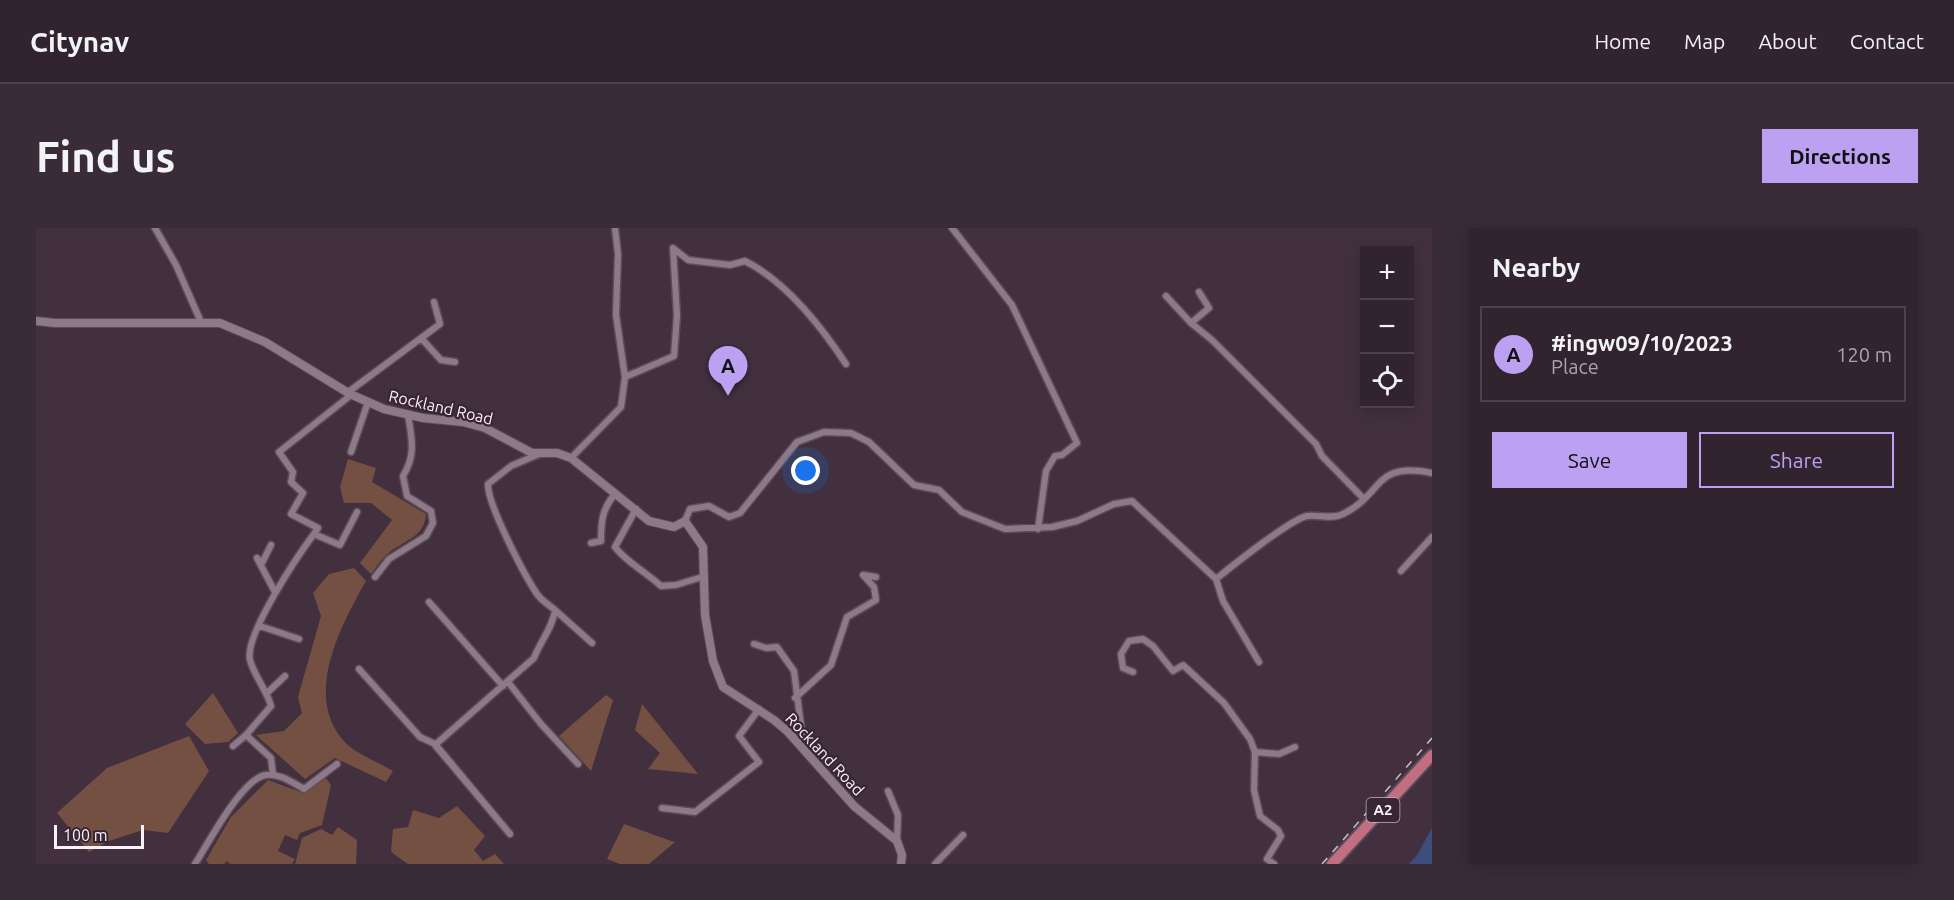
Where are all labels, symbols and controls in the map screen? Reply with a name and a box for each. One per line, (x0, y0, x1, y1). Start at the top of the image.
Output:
text: Citynav (30, 26, 129, 57)
text: Home (1594, 29, 1651, 53)
text: Map (1684, 29, 1725, 53)
text: About (1758, 29, 1817, 53)
text: Contact (1850, 29, 1924, 53)
button: Directions (1762, 129, 1918, 183)
text: Find us (36, 133, 175, 180)
map controls (1360, 246, 1414, 408)
button: + (1360, 246, 1414, 300)
text: Nearby (1492, 253, 1580, 282)
button: − (1360, 300, 1414, 354)
text: #ingw09/10/2023 (1551, 330, 1733, 355)
text: A (1506, 343, 1521, 366)
text: 120 m (1836, 343, 1892, 366)
pin: A (708, 346, 748, 396)
button: locate (1360, 354, 1414, 408)
text: Place (1551, 355, 1599, 378)
street label: Rockland Road (387, 386, 495, 428)
button: Save (1492, 432, 1687, 488)
button: Share (1699, 432, 1894, 488)
your location (791, 456, 820, 485)
street label: Rockland Road (782, 709, 868, 799)
road number: A2 (1366, 798, 1400, 822)
scale bar (54, 822, 144, 850)
text: 100 m (63, 826, 108, 844)

